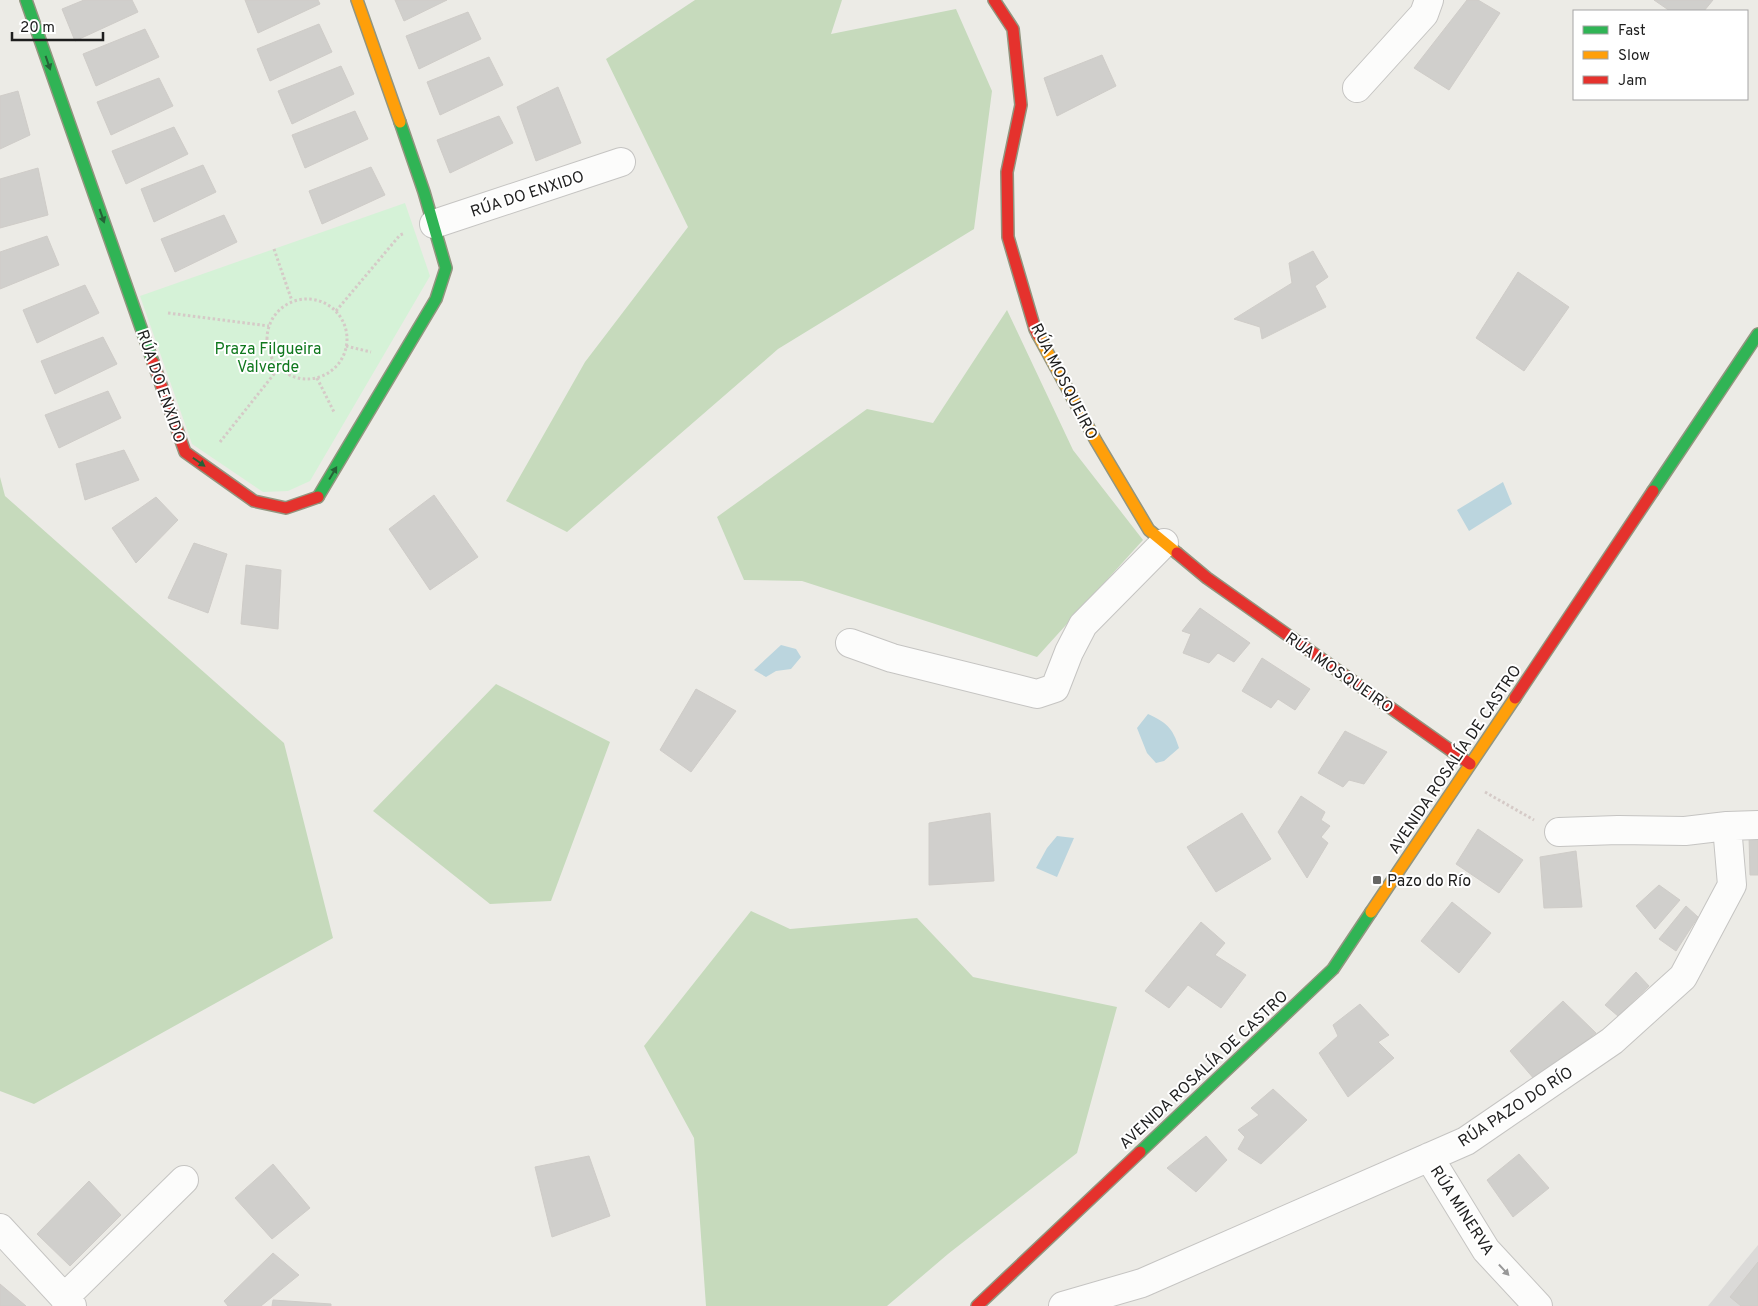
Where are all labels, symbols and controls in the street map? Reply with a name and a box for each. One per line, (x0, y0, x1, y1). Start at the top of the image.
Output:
scale bar (12, 10, 104, 42)
legend (1573, 10, 1748, 100)
text: 20 m (20, 19, 55, 38)
text: Fast (1618, 22, 1646, 41)
text: Slow (1618, 47, 1650, 66)
one-way arrow (45, 55, 52, 70)
text: Jam (1618, 72, 1647, 91)
street label: RÚA DO ENXIDO (468, 165, 587, 223)
one-way arrow (98, 209, 106, 224)
street label: RÚA MOSQUEIRO (1025, 319, 1103, 443)
street label: RÚA DO ENXIDO (131, 327, 191, 446)
park label: Praza Filgueira Valverde (215, 340, 321, 378)
one-way arrow (192, 457, 206, 467)
one-way arrow (328, 467, 337, 480)
street label: RÚA MOSQUEIRO (1281, 627, 1398, 719)
street label: AVENIDA ROSALÍA DE CASTRO (1383, 661, 1526, 858)
place label: Pazo do Río (1387, 872, 1471, 892)
marker: Pazo do Río (1371, 874, 1383, 886)
street label: AVENIDA ROSALÍA DE CASTRO (1114, 985, 1293, 1154)
street label: RÚA PAZO DO RÍO (1454, 1061, 1577, 1152)
street label: RÚA MINERVA (1425, 1161, 1499, 1260)
one-way arrow (1498, 1263, 1510, 1275)

